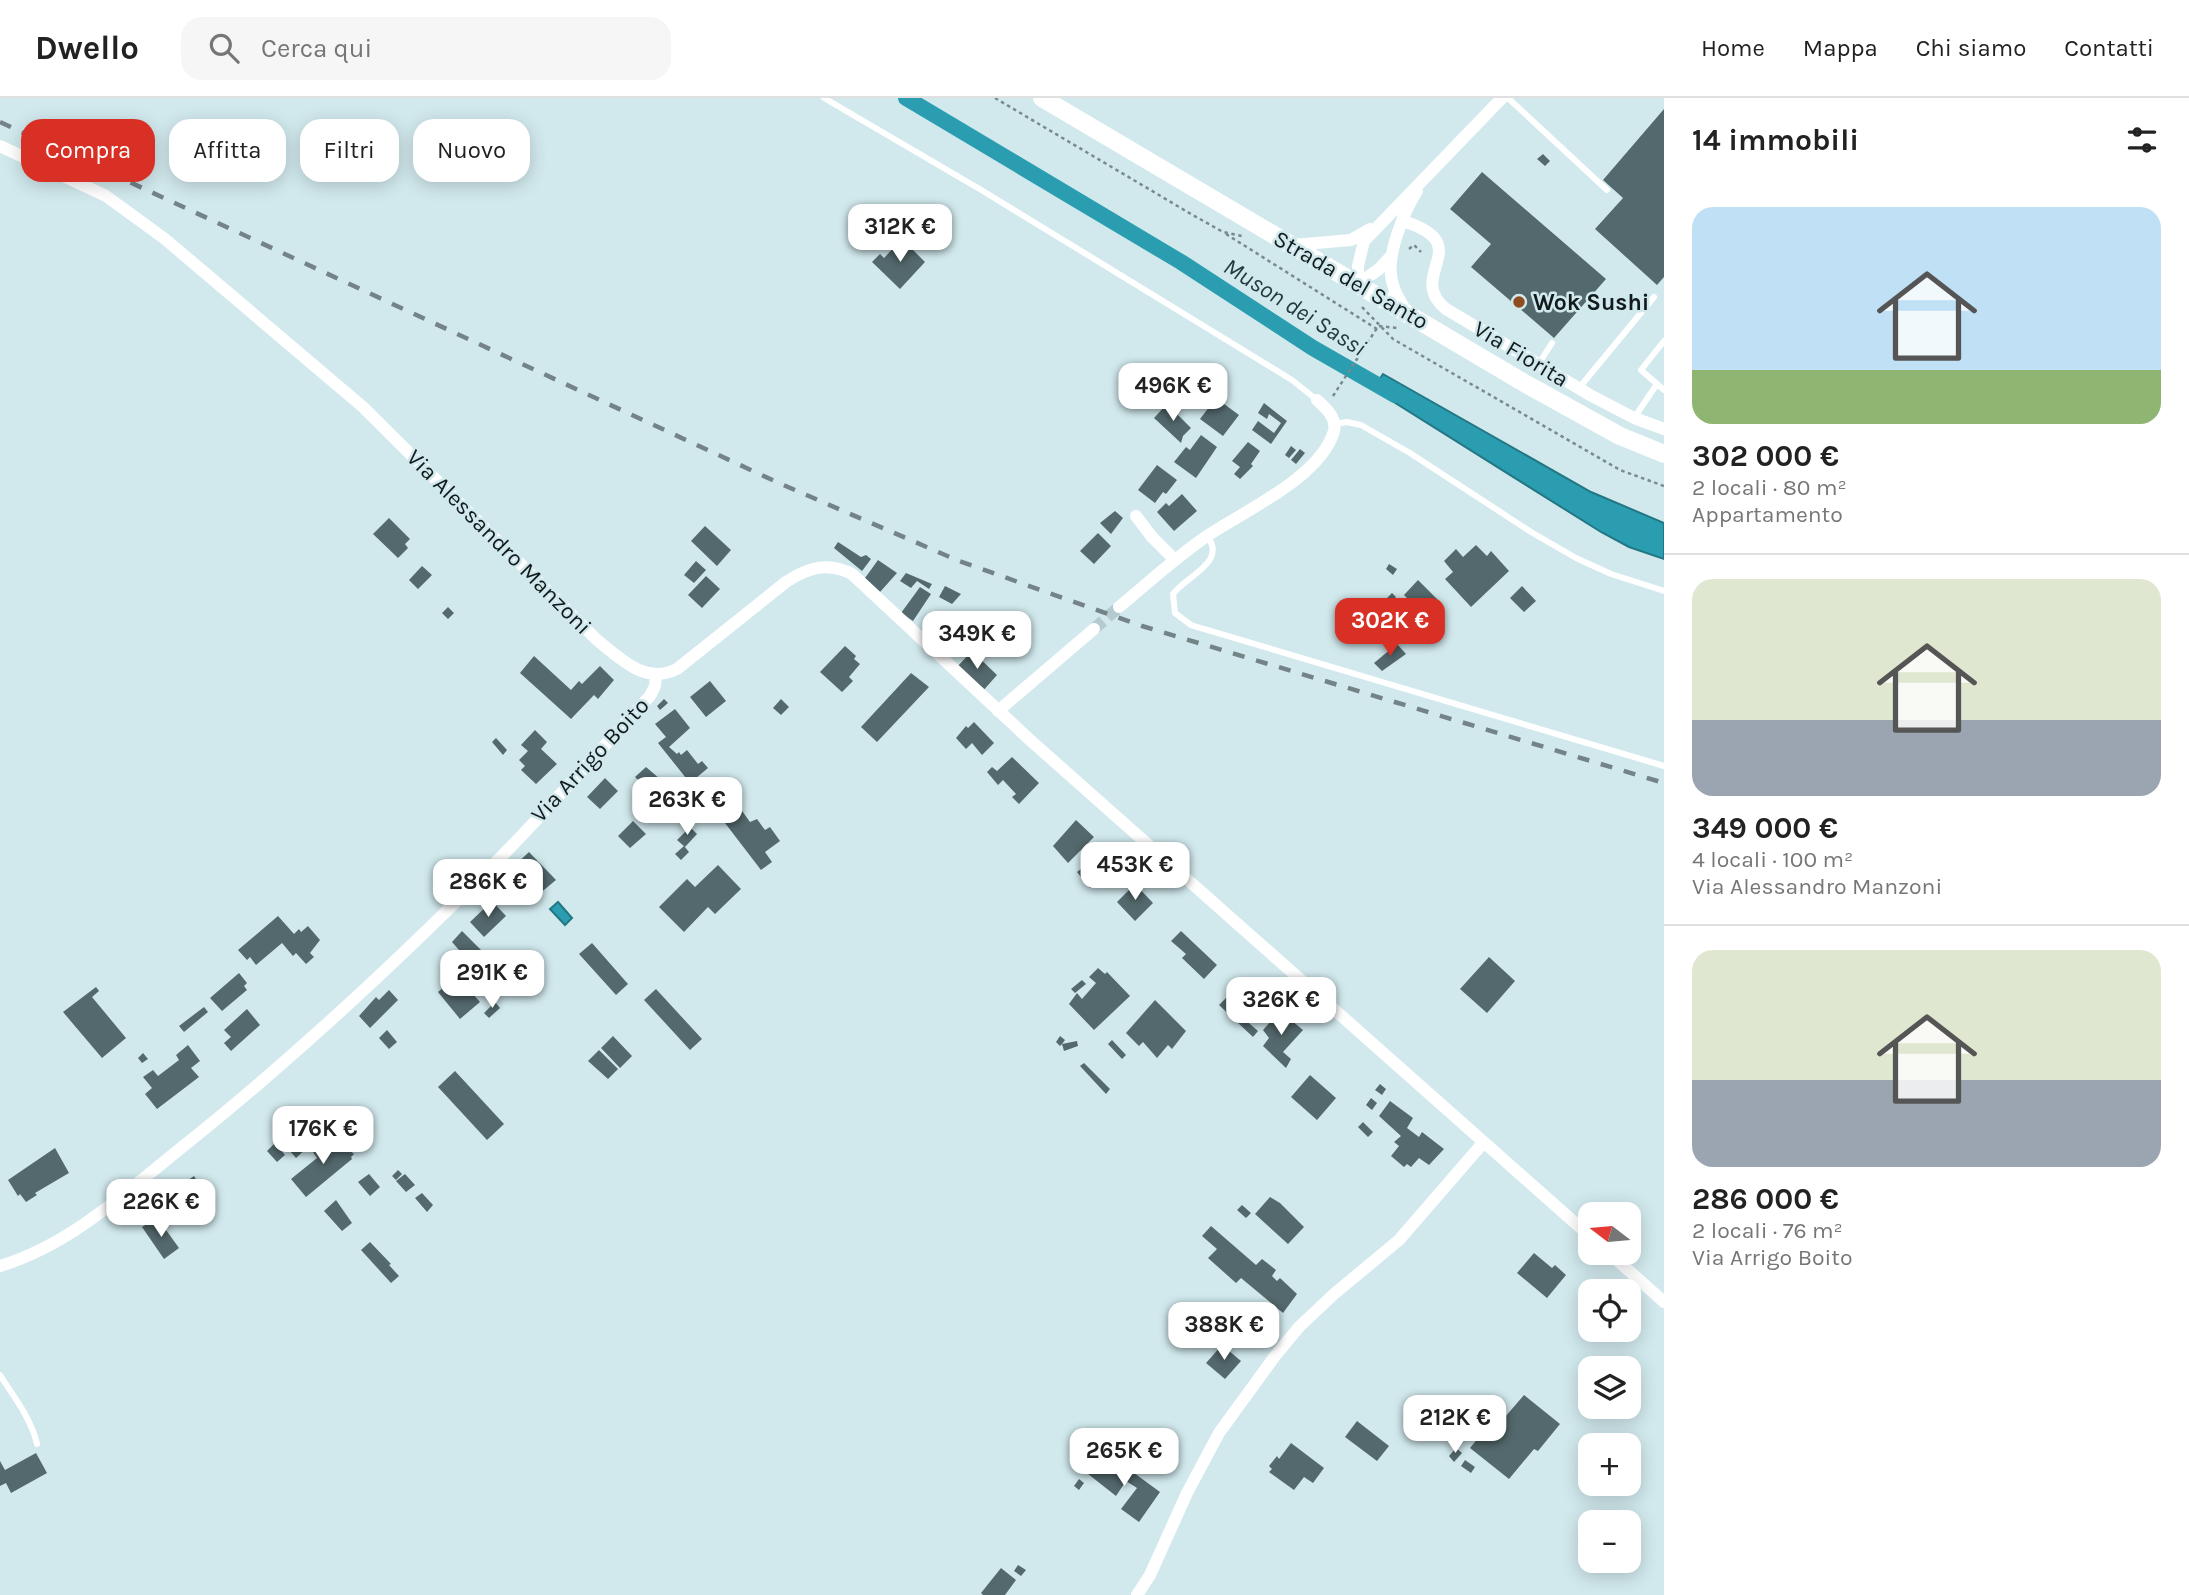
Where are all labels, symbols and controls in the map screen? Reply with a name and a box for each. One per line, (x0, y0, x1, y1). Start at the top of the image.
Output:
search box (181, 17, 671, 80)
text: Dwello (35, 29, 139, 67)
icon: search (205, 29, 243, 67)
text: Cerca qui (261, 33, 372, 64)
text: Home (1701, 34, 1765, 62)
text: Mappa (1803, 34, 1878, 62)
text: Chi siamo (1916, 34, 2026, 62)
text: Contatti (2064, 34, 2154, 62)
chip: Compra (21, 119, 155, 182)
chip: Affitta (169, 119, 286, 182)
chip: Filtri (300, 119, 399, 182)
chip: Nuovo (413, 119, 530, 182)
icon: filters (2123, 121, 2161, 159)
text: 14 immobili (1692, 122, 1859, 158)
pin: 312K € (843, 204, 957, 264)
text: 312K € (864, 213, 936, 240)
street label: Strada del Santo (1269, 225, 1433, 335)
water label: Muson dei Sassi (1219, 252, 1371, 362)
icon: home (1864, 253, 1990, 379)
place label: Wok Sushi (1533, 289, 1649, 316)
marker: Wok Sushi (1511, 294, 1527, 310)
street label: Via Fiorita (1469, 315, 1573, 393)
pin: 496K € (1116, 364, 1230, 423)
text: 496K € (1134, 372, 1212, 399)
text: 302 000 € (1692, 438, 1839, 474)
street label: Via Alessandro Manzoni (401, 444, 597, 640)
text: 2 locali · 80 m² (1692, 474, 1847, 501)
text: Appartamento (1692, 501, 1843, 528)
pin: 302K € (1333, 598, 1447, 658)
text: 302K € (1351, 607, 1429, 634)
pin: 349K € (920, 612, 1034, 671)
text: 349K € (938, 620, 1016, 647)
icon: home (1864, 625, 1990, 751)
street label: Via Arrigo Boito (525, 692, 655, 828)
pin: 263K € (630, 778, 744, 837)
text: 263K € (648, 786, 726, 813)
text: 349 000 € (1692, 810, 1838, 846)
pin: 453K € (1078, 842, 1192, 902)
text: 4 locali · 100 m² (1692, 846, 1853, 873)
text: 453K € (1097, 851, 1173, 878)
pin: 286K € (431, 860, 545, 919)
text: 286K € (449, 868, 527, 895)
text: Via Alessandro Manzoni (1692, 873, 1942, 900)
pin: 291K € (435, 950, 549, 1010)
text: 291K € (456, 959, 528, 986)
pin: 326K € (1224, 978, 1338, 1037)
text: 326K € (1242, 986, 1320, 1013)
icon: home (1864, 996, 1990, 1122)
pin: 176K € (266, 1107, 380, 1166)
text: 176K € (288, 1115, 358, 1142)
pin: 226K € (104, 1180, 218, 1239)
text: 286 000 € (1692, 1181, 1839, 1217)
text: 226K € (122, 1188, 200, 1215)
north arrow (1578, 1202, 1642, 1265)
map controls (1578, 1202, 1641, 1573)
text: 2 locali · 76 m² (1692, 1217, 1843, 1244)
text: Via Arrigo Boito (1692, 1244, 1853, 1271)
button: locate (1578, 1279, 1641, 1342)
pin: 388K € (1167, 1302, 1281, 1362)
text: 388K € (1184, 1311, 1264, 1338)
button: layers (1578, 1356, 1641, 1419)
pin: 212K € (1398, 1396, 1512, 1455)
text: 212K € (1419, 1404, 1491, 1431)
pin: 265K € (1067, 1428, 1181, 1488)
button: + (1578, 1433, 1641, 1496)
text: 265K € (1086, 1437, 1162, 1464)
button: − (1578, 1510, 1641, 1573)

